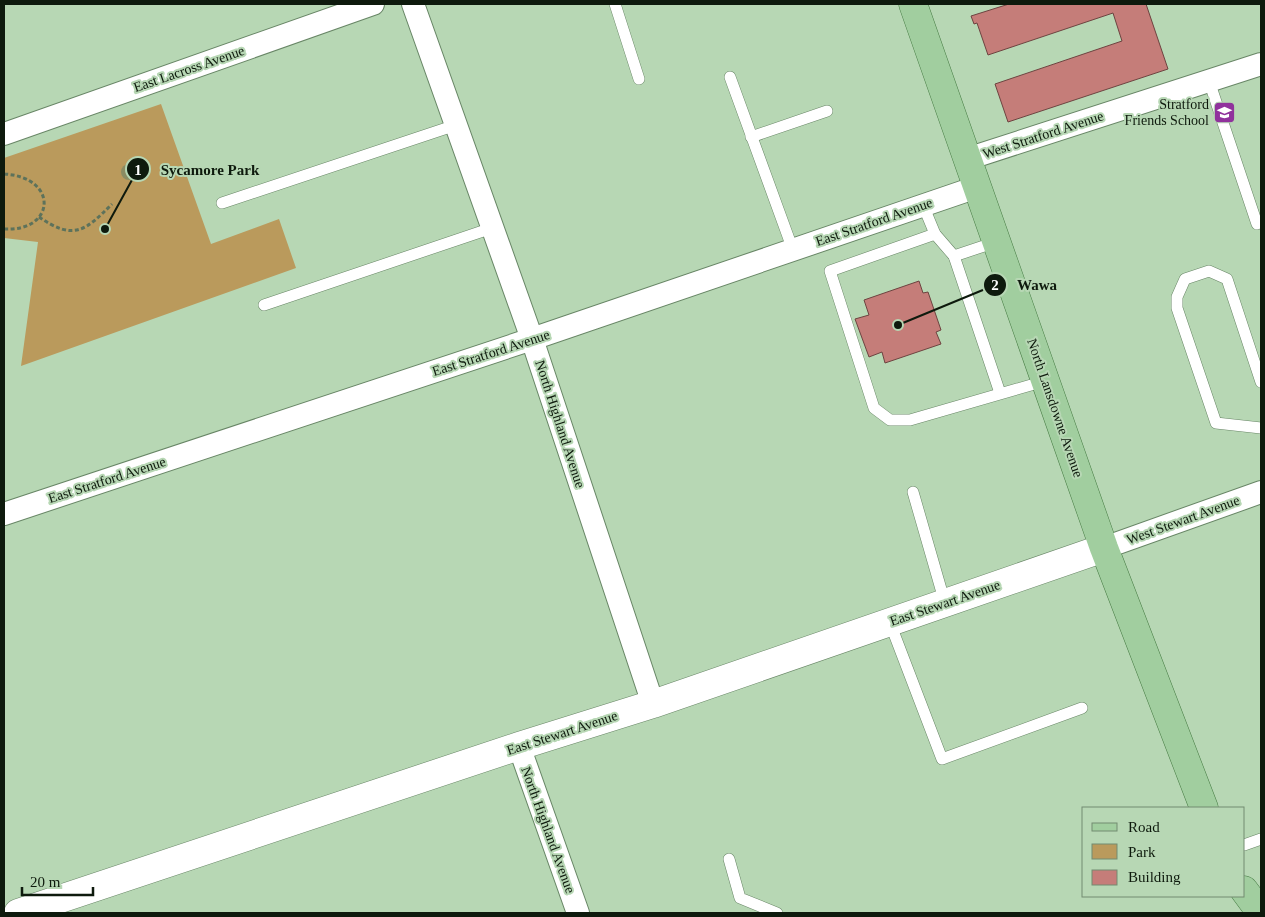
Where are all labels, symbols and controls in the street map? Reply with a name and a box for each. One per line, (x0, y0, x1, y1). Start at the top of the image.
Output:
street label: East Lacross Avenue (132, 43, 246, 95)
place label: Stratford Friends School (1125, 97, 1209, 128)
school or university icon: Stratford Friends School (1213, 100, 1237, 124)
street label: West Stratford Avenue (981, 108, 1105, 162)
callout: Sycamore Park (126, 154, 269, 184)
text: 1 (134, 162, 142, 178)
text: Sycamore Park (161, 162, 260, 178)
street label: East Stratford Avenue (814, 195, 934, 249)
callout: Wawa (982, 270, 1067, 300)
text: 2 (991, 277, 999, 293)
text: Wawa (1017, 277, 1057, 293)
street label: East Stratford Avenue (430, 327, 552, 379)
street label: North Lansdowne Avenue (1024, 337, 1086, 479)
street label: North Highland Avenue (532, 358, 588, 490)
street label: East Stratford Avenue (46, 454, 168, 506)
street label: West Stewart Avenue (1124, 493, 1242, 547)
street label: East Stewart Avenue (888, 577, 1002, 629)
street label: East Stewart Avenue (505, 708, 619, 758)
street label: North Highland Avenue (518, 765, 578, 895)
legend (1082, 807, 1245, 897)
text: Road (1128, 819, 1160, 835)
text: Park (1128, 844, 1156, 860)
scale bar (22, 864, 94, 896)
text: Building (1128, 869, 1181, 885)
text: 20 m (30, 874, 61, 890)

